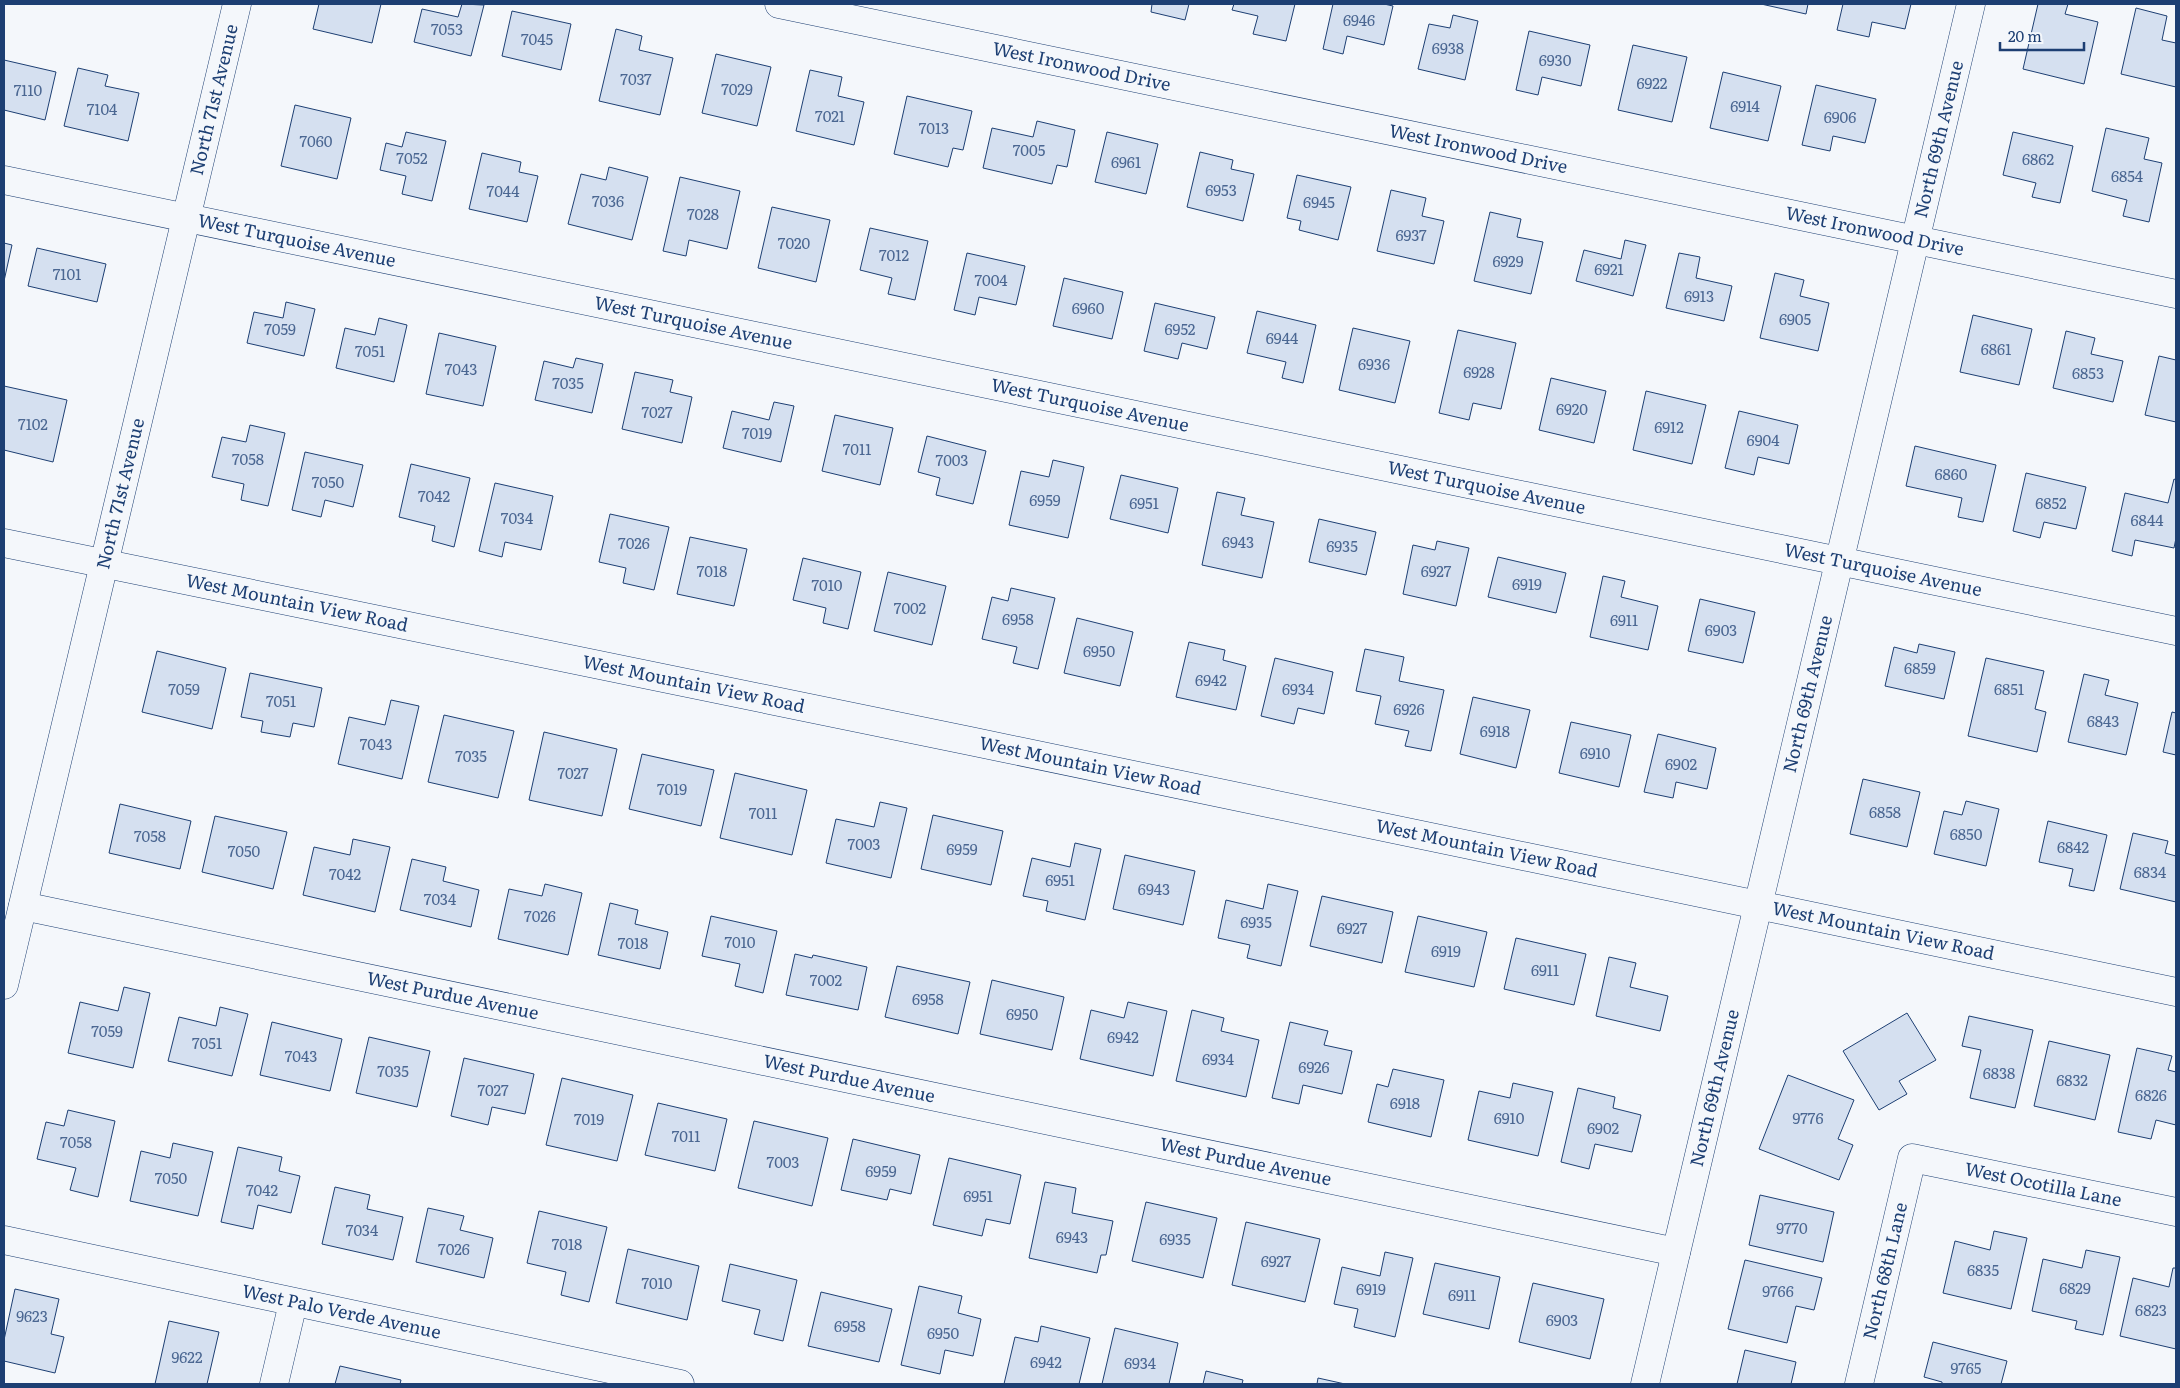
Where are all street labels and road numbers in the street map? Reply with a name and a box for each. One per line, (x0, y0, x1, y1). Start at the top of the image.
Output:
street label: North 71st Avenue (182, 21, 244, 178)
street label: West Ironwood Drive (990, 34, 1174, 97)
street label: North 69th Avenue (1906, 57, 1969, 220)
street label: West Ironwood Drive (1387, 116, 1570, 179)
street label: West Ironwood Drive (1783, 198, 1967, 262)
street label: West Turquoise Avenue (196, 206, 399, 273)
street label: West Turquoise Avenue (592, 288, 795, 355)
street label: West Turquoise Avenue (989, 370, 1192, 438)
street label: North 71st Avenue (88, 415, 150, 572)
street label: West Turquoise Avenue (1385, 453, 1588, 520)
street label: West Turquoise Avenue (1782, 535, 1985, 602)
street label: West Mountain View Road (184, 566, 411, 638)
street label: North 69th Avenue (1775, 612, 1838, 775)
street label: West Mountain View Road (580, 647, 808, 719)
street label: West Mountain View Road (977, 728, 1204, 801)
street label: West Mountain View Road (1374, 811, 1601, 883)
street label: West Mountain View Road (1770, 893, 1997, 966)
street label: West Purdue Avenue (365, 963, 541, 1026)
street label: North 69th Avenue (1682, 1006, 1745, 1169)
street label: West Purdue Avenue (761, 1046, 938, 1109)
street label: West Purdue Avenue (1157, 1129, 1334, 1192)
street label: West Ocotilla Lane (1963, 1154, 2124, 1213)
street label: North 68th Lane (1855, 1199, 1913, 1342)
street label: West Palo Verde Avenue (240, 1276, 444, 1345)

